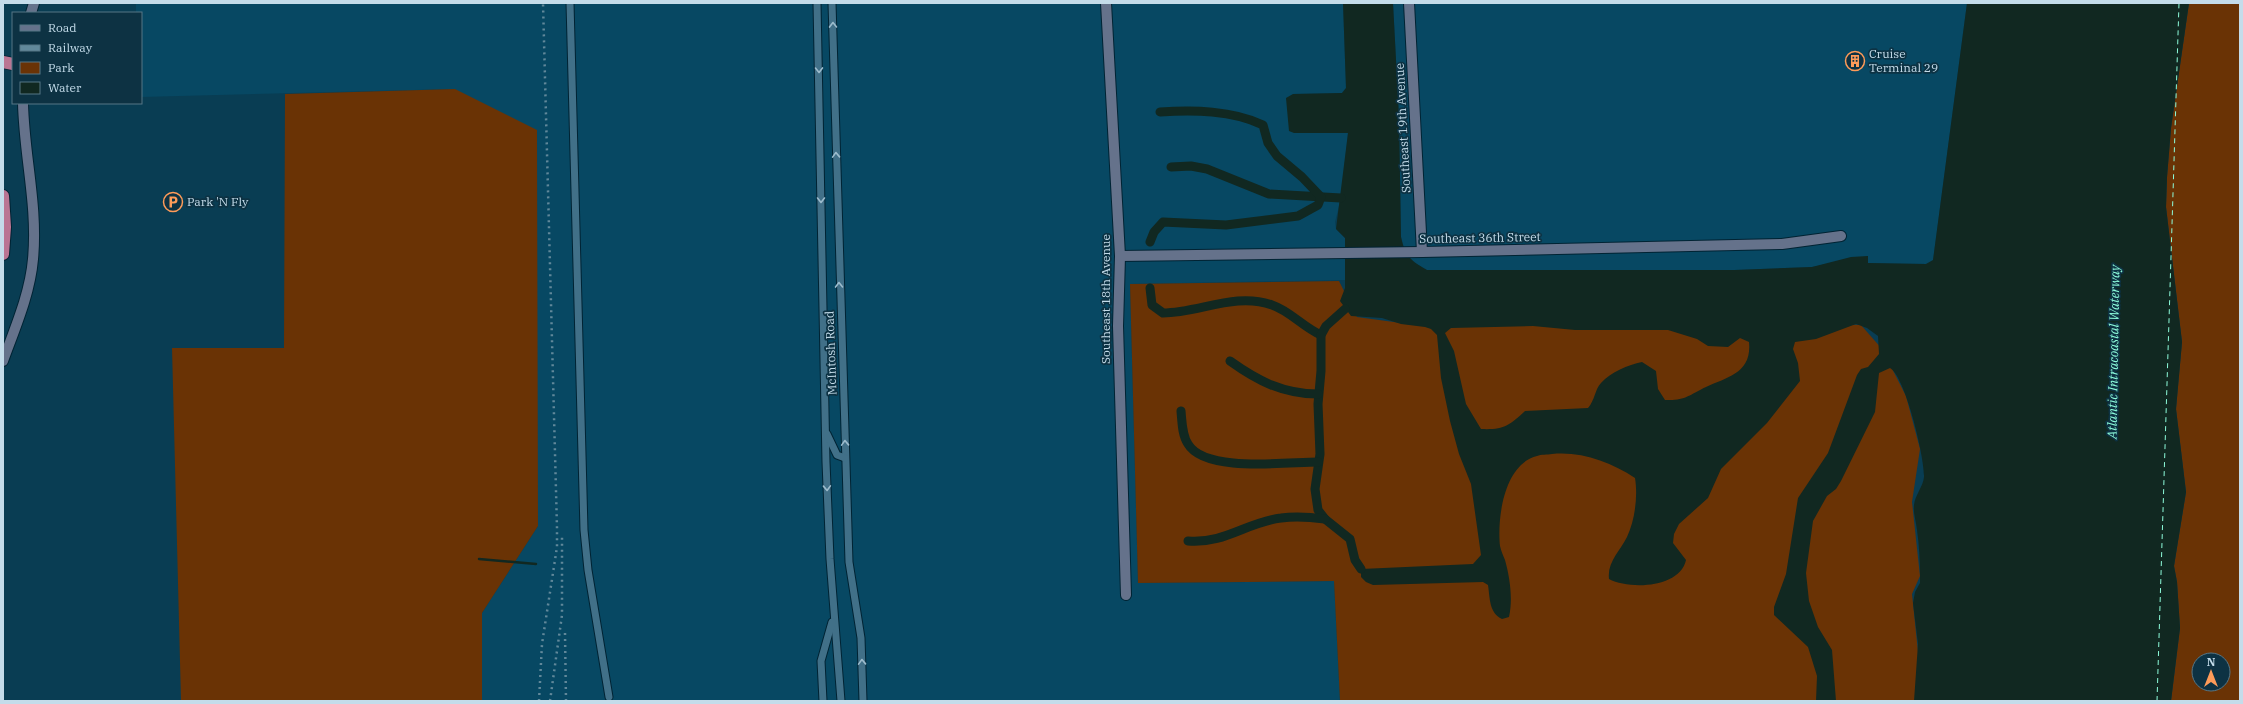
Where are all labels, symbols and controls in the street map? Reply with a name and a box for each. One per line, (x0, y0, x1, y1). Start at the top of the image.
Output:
legend (12, 12, 142, 104)
text: Road (48, 20, 77, 35)
one-way arrow (828, 22, 837, 28)
text: Railway (48, 40, 93, 55)
place label: Cruise Terminal 29 (1869, 46, 1938, 75)
building icon: Cruise Terminal 29 (1844, 50, 1866, 72)
text: Park (48, 60, 74, 75)
street label: Southeast 19th Avenue (1392, 63, 1413, 193)
one-way arrow (815, 67, 823, 73)
text: Water (48, 80, 82, 95)
one-way arrow (832, 152, 840, 158)
parking icon: Park 'N Fly (162, 191, 184, 213)
place label: Park 'N Fly (187, 194, 249, 209)
one-way arrow (817, 197, 825, 203)
street label: Southeast 36th Street (1419, 229, 1541, 246)
street label: Southeast 18th Avenue (1098, 234, 1113, 364)
water label: Atlantic Intracoastal Waterway (2103, 264, 2124, 440)
one-way arrow (835, 282, 844, 288)
street label: McIntosh Road (822, 311, 839, 395)
one-way arrow (841, 440, 849, 446)
one-way arrow (822, 485, 831, 491)
north arrow (2191, 652, 2231, 692)
text: N (2207, 655, 2216, 669)
one-way arrow (858, 659, 866, 665)

